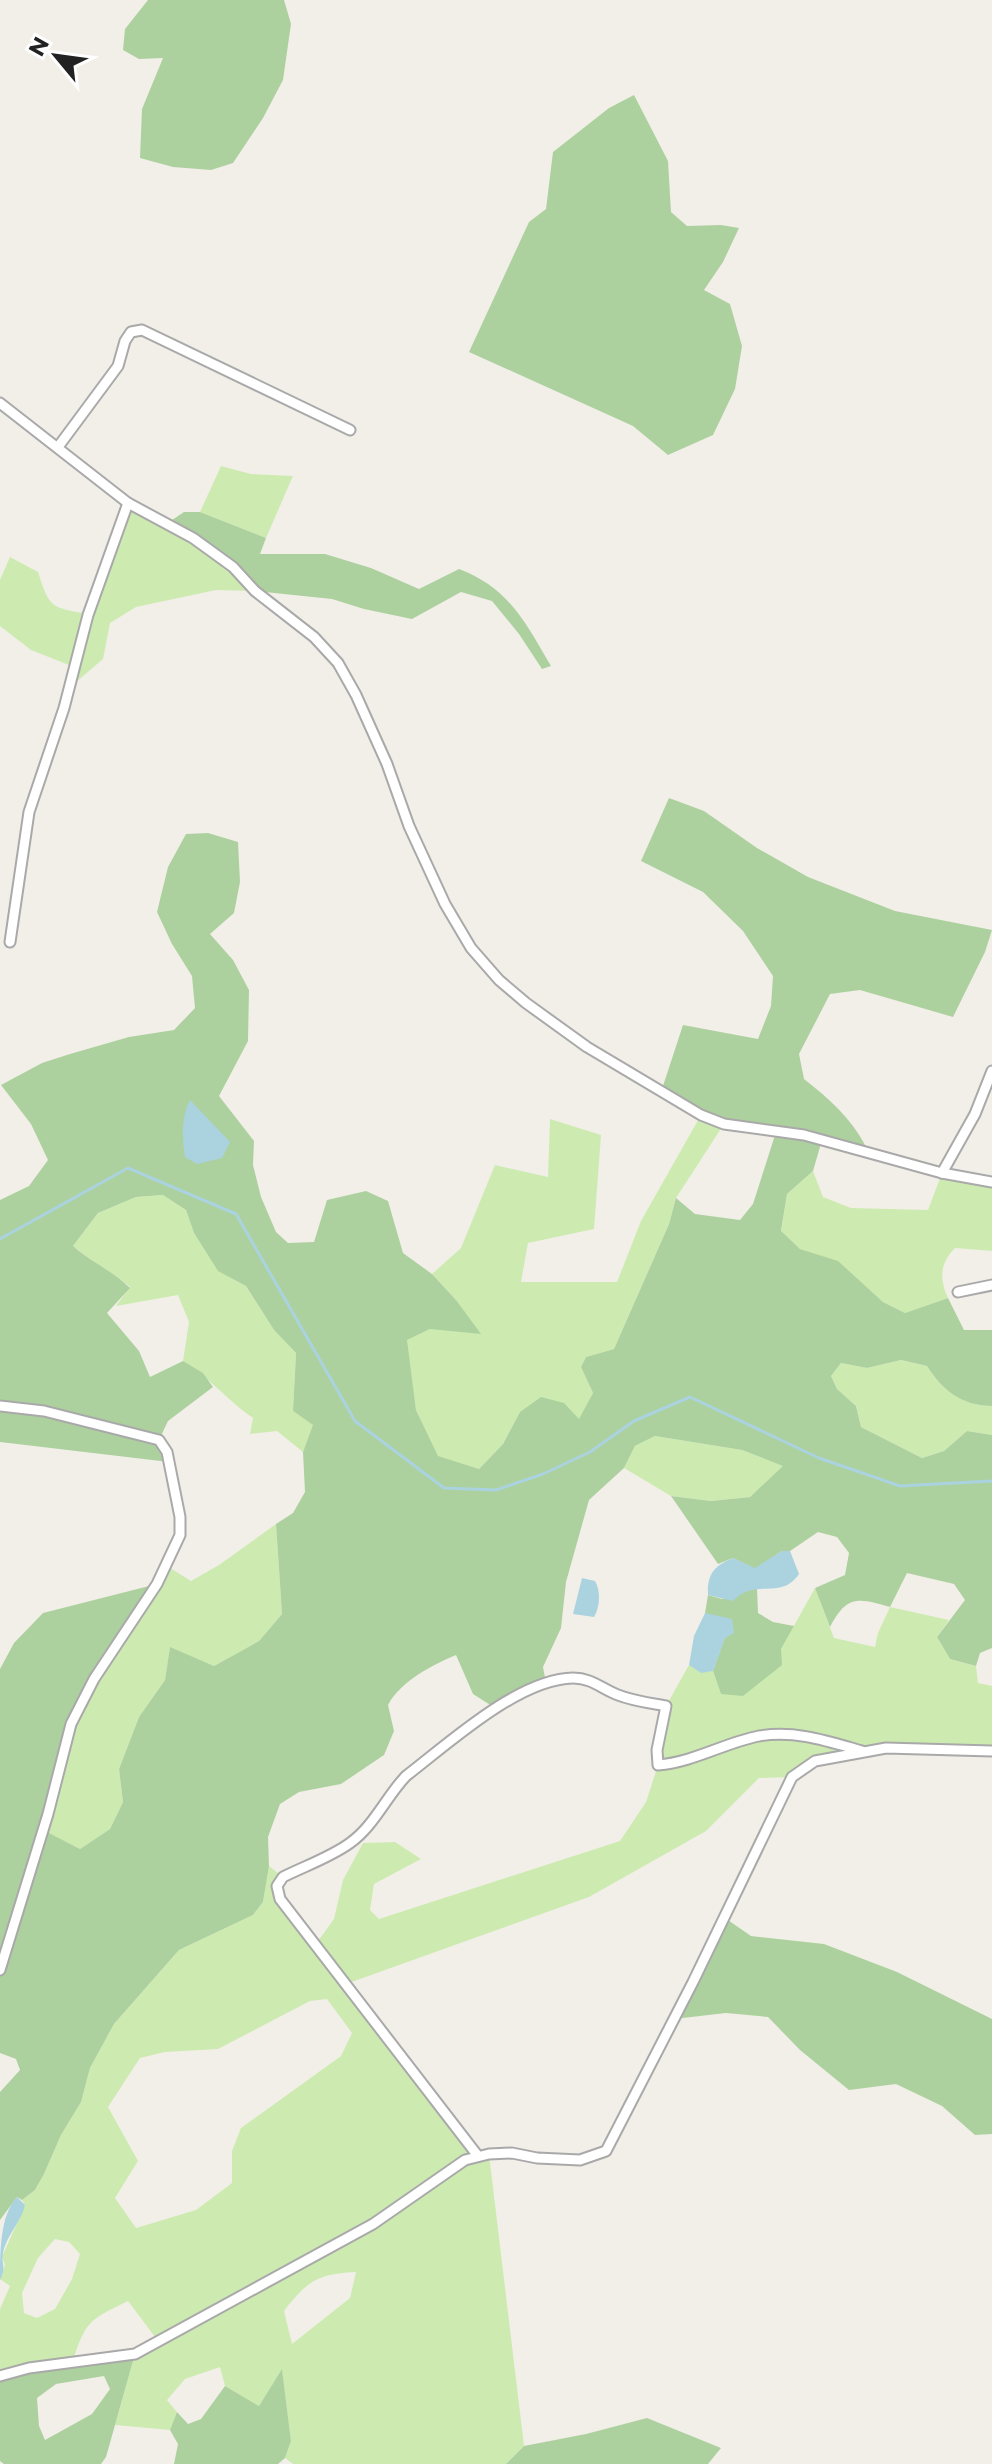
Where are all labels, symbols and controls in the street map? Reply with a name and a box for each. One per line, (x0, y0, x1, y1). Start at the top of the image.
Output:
north arrow (16, 16, 96, 96)
text: N (23, 32, 55, 61)

